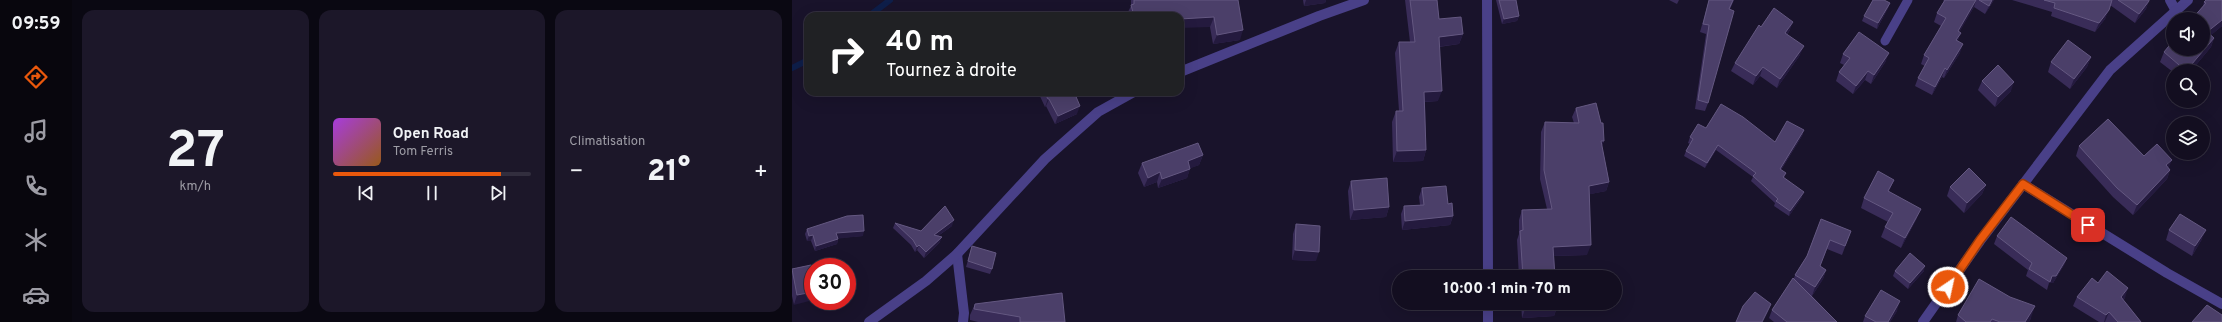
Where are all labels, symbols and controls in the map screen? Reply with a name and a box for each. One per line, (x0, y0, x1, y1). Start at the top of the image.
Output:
map controls (2166, 12, 2210, 160)
button: sound (2166, 12, 2210, 56)
text: 09:59 (11, 13, 61, 36)
text: 40 m (886, 25, 954, 61)
icon: right (820, 28, 872, 80)
text: Tournez à droite (886, 60, 1017, 83)
icon: directions (22, 63, 50, 91)
button: search (2166, 64, 2210, 108)
button: layers (2166, 116, 2210, 160)
icon: music (22, 117, 50, 145)
text: 27 (166, 120, 225, 186)
text: Open Road (393, 125, 469, 144)
text: Climatisation (569, 134, 645, 150)
text: Tom Ferris (393, 144, 453, 160)
text: 21° (647, 154, 690, 191)
text: − (569, 159, 584, 186)
text: + (754, 159, 768, 186)
icon: phone (22, 172, 50, 200)
text: km/h (180, 179, 211, 195)
icon: previous (355, 182, 377, 204)
icon: pause (421, 182, 443, 204)
icon: next (487, 182, 509, 204)
pin (2071, 208, 2105, 242)
icon: arrive (2077, 214, 2099, 236)
icon: climate (22, 226, 50, 254)
speed limit sign: 30 (804, 258, 856, 310)
position arrow (1927, 266, 1969, 308)
text: 10:00 · 1 min · 70 m (1443, 280, 1571, 299)
icon: car (22, 281, 50, 309)

